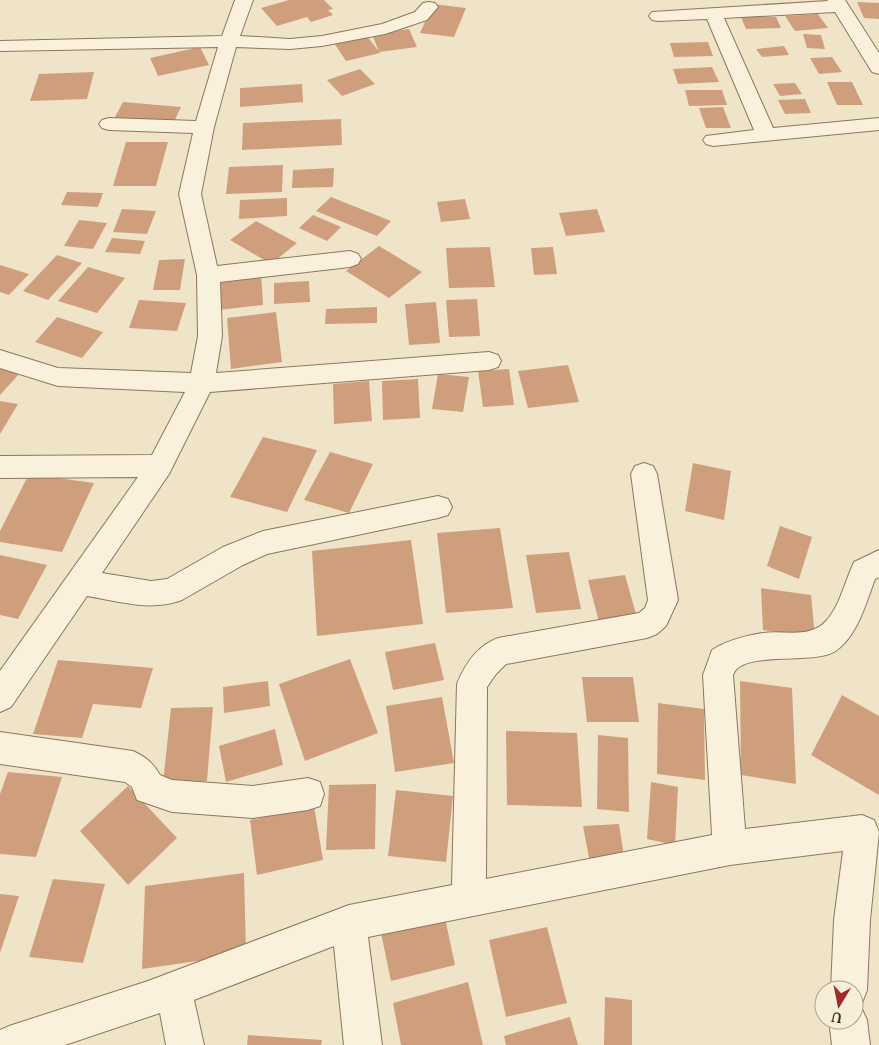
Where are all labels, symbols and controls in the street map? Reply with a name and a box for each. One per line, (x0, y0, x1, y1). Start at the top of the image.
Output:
north arrow (814, 980, 864, 1030)
text: U (830, 1008, 844, 1028)

